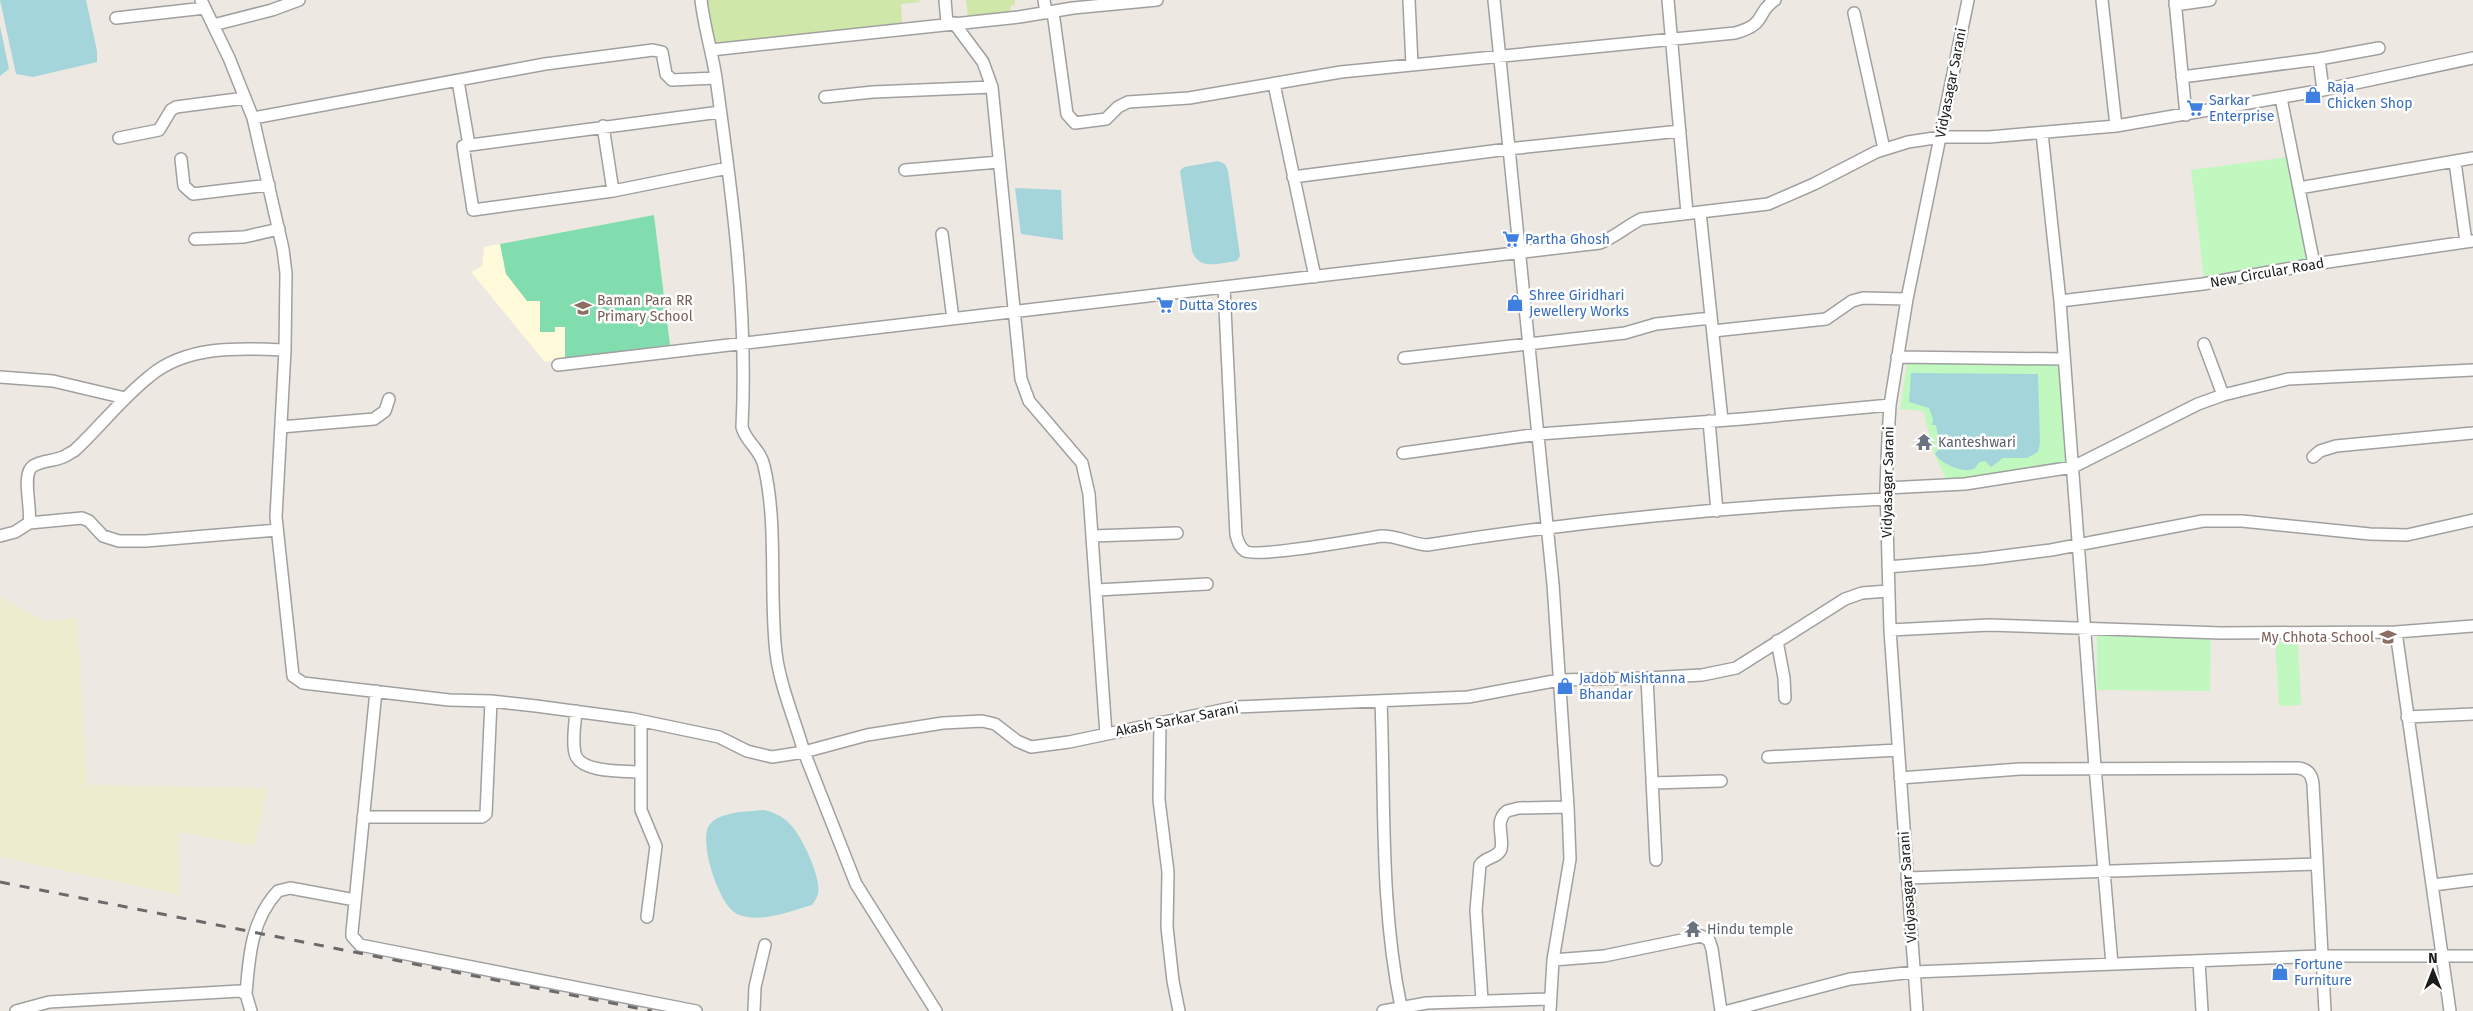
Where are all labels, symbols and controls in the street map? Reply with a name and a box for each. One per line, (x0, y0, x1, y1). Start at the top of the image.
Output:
street label: Vidyasagar Sarani (1932, 27, 1970, 139)
place label: Raja Chicken Shop (2327, 79, 2412, 112)
shop icon: Raja Chicken Shop (2303, 85, 2323, 105)
place label: Sarkar Enterprise (2209, 92, 2274, 125)
supermarket icon: Sarkar Enterprise (2185, 98, 2205, 118)
supermarket icon: Partha Ghosh (1501, 229, 1521, 249)
place label: Partha Ghosh (1525, 231, 1610, 248)
street label: New Circular Road (2209, 255, 2325, 291)
place label: Shree Giridhari Jewellery Works (1529, 287, 1629, 320)
place label: Baman Para RR Primary School (597, 292, 693, 325)
shop icon: Shree Giridhari Jewellery Works (1505, 293, 1525, 313)
supermarket icon: Dutta Stores (1155, 295, 1175, 315)
place label: Dutta Stores (1179, 297, 1258, 314)
school or university icon: Baman Para RR Primary School (573, 298, 593, 318)
street label: Vidyasagar Sarani (1879, 426, 1897, 538)
temple icon: Kanteshwari (1914, 432, 1934, 452)
place label: Kanteshwari (1938, 434, 2016, 451)
school or university icon: My Chhota School (2378, 627, 2398, 647)
place label: My Chhota School (2261, 629, 2374, 646)
place label: Jadob Mishtanna Bhandar (1579, 670, 1686, 703)
shop icon: Jadob Mishtanna Bhandar (1555, 676, 1575, 696)
street label: Akash Sarkar Sarani (1114, 700, 1240, 740)
street label: Vidyasagar Sarani (1896, 831, 1920, 943)
temple icon: Hindu temple (1683, 919, 1703, 939)
place label: Hindu temple (1707, 921, 1793, 938)
north arrow (2408, 946, 2458, 996)
text: N (2428, 950, 2438, 967)
place label: Fortune Furniture (2294, 956, 2352, 989)
shop icon: Fortune Furniture (2270, 962, 2290, 982)

